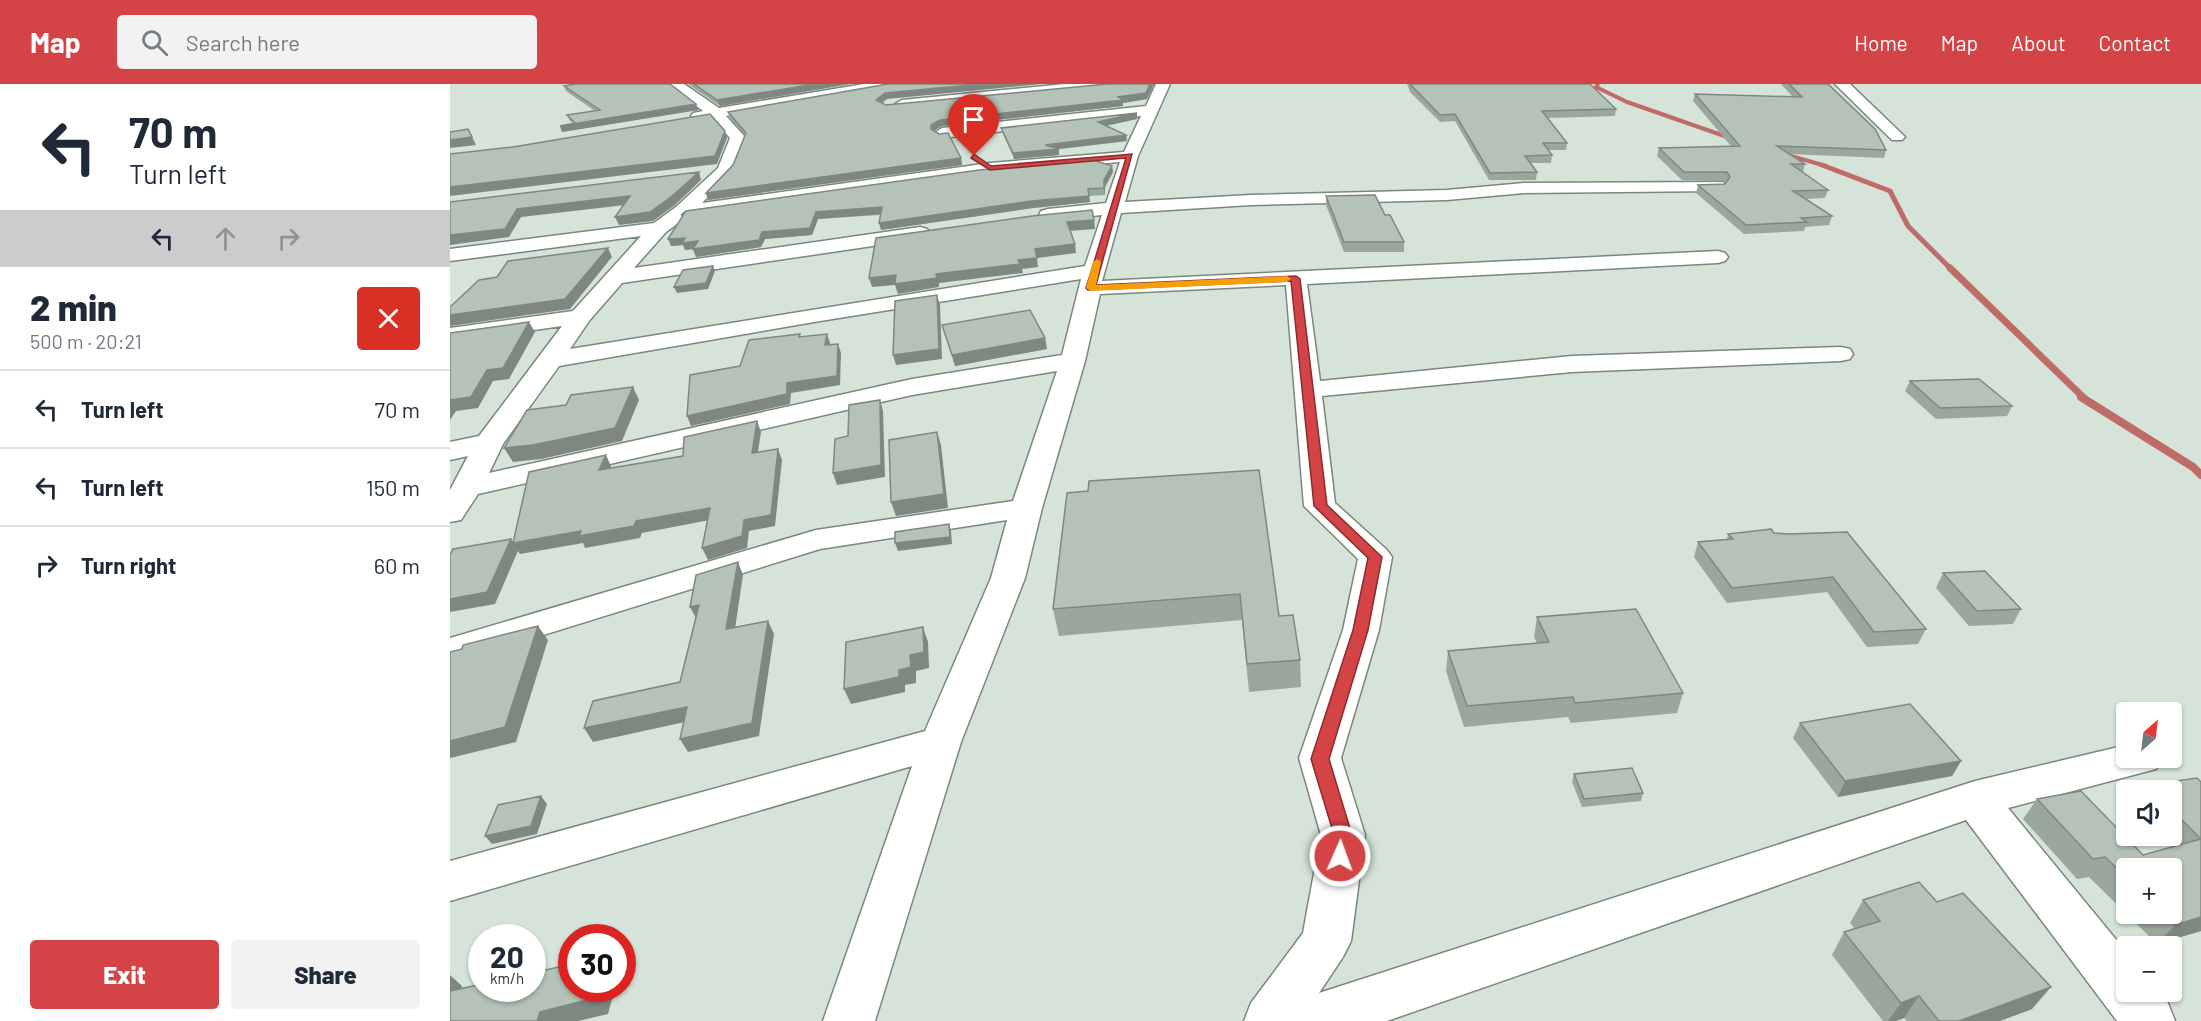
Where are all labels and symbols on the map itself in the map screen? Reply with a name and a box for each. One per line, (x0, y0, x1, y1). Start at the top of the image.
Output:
pin (948, 94, 999, 156)
north arrow (2116, 702, 2182, 768)
position arrow (1308, 824, 1372, 888)
speed limit sign: 30 (558, 924, 636, 1002)

